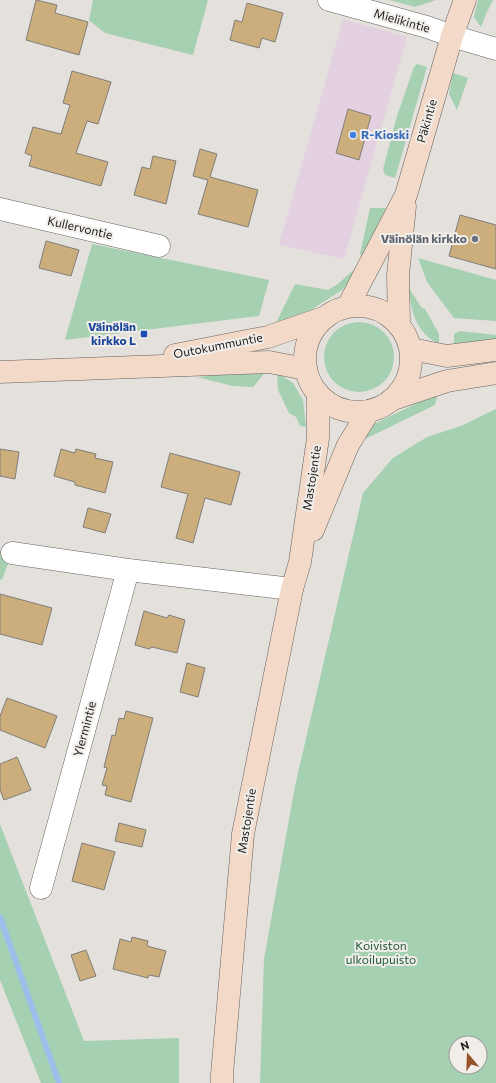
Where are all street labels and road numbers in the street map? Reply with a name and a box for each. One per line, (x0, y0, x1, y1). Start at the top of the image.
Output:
street label: Mielikintie (373, 5, 432, 35)
street label: Päkintie (413, 97, 439, 144)
street label: Kullervontie (46, 213, 114, 241)
street label: Outokummuntie (172, 330, 264, 361)
street label: Mastojentie (299, 444, 323, 511)
street label: Ylermintie (70, 700, 98, 758)
street label: Mastojentie (234, 787, 258, 854)

